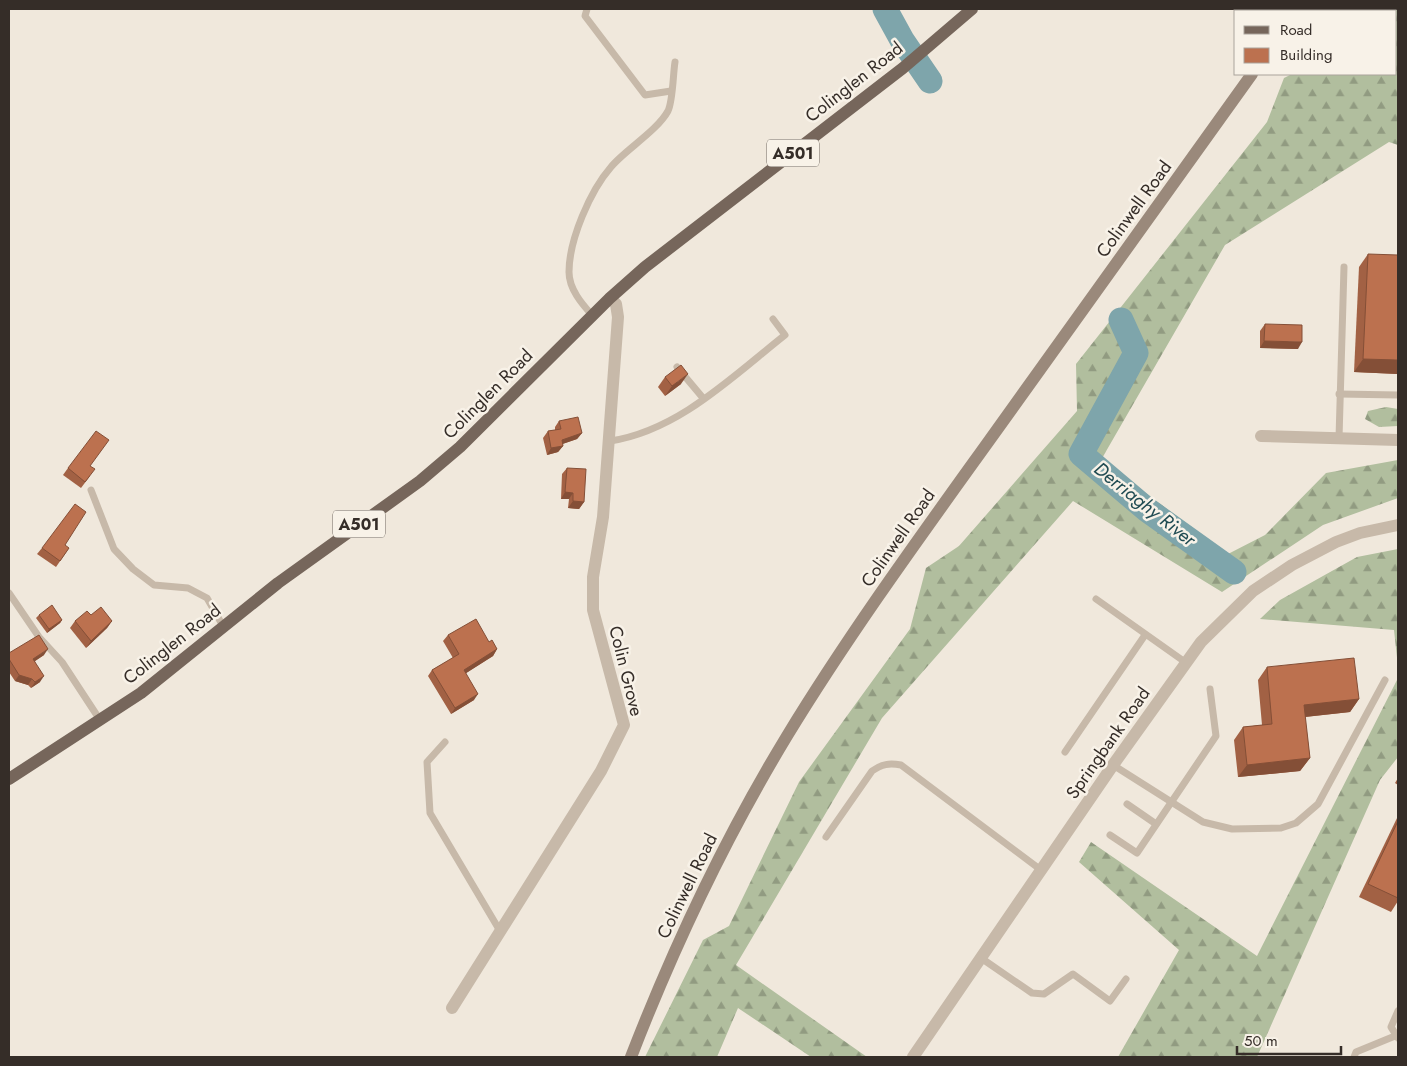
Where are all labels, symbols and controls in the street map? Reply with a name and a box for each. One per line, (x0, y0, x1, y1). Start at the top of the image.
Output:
legend (1234, 10, 1397, 75)
text: Road (1280, 19, 1312, 41)
street label: Colinglen Road (800, 35, 908, 129)
text: Building (1280, 44, 1332, 66)
road number: A501 (767, 140, 819, 167)
street label: Colinwell Road (1090, 155, 1178, 263)
street label: Colinglen Road (437, 343, 539, 445)
water label: Derriaghy River (1088, 456, 1203, 553)
street label: Colinwell Road (855, 484, 941, 592)
road number: A501 (333, 510, 385, 538)
street label: Colinglen Road (118, 597, 226, 691)
street label: Colin Grove (602, 623, 650, 719)
street label: Springbank Road (1060, 682, 1156, 804)
street label: Colinwell Road (650, 829, 724, 943)
scale bar (1237, 1024, 1341, 1056)
text: 50 m (1244, 1030, 1278, 1052)

